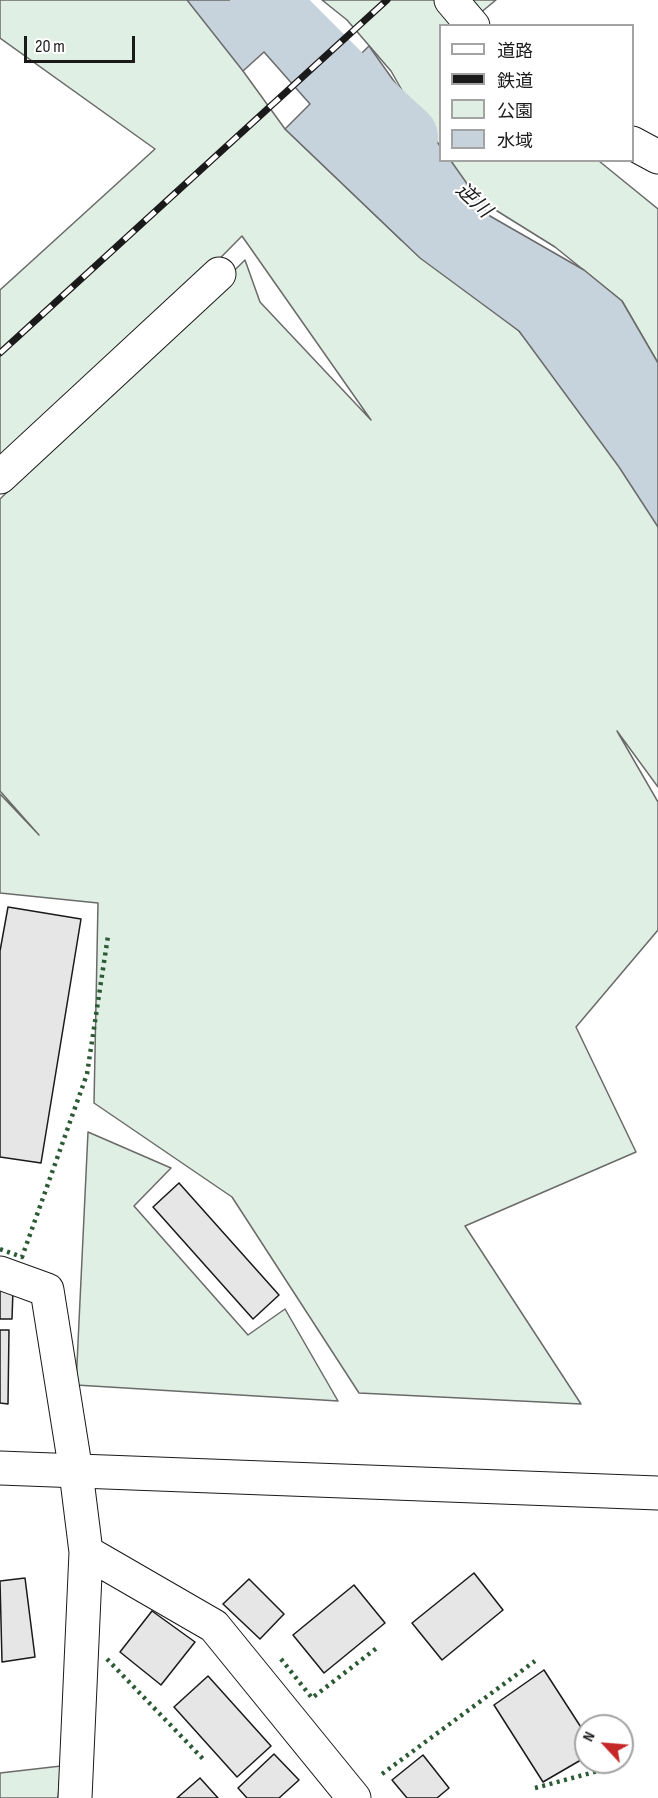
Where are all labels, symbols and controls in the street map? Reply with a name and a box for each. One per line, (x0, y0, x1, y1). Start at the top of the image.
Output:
scale bar (27, 24, 138, 62)
legend (439, 24, 634, 162)
text: 20 m (35, 36, 65, 57)
text: 道路 (497, 41, 533, 62)
text: 鉄道 (497, 71, 533, 92)
text: 公園 (497, 101, 533, 122)
text: 水域 (497, 131, 533, 152)
water label: 逆川 (450, 179, 496, 223)
north arrow (574, 1714, 634, 1774)
text: N (579, 1729, 600, 1745)

